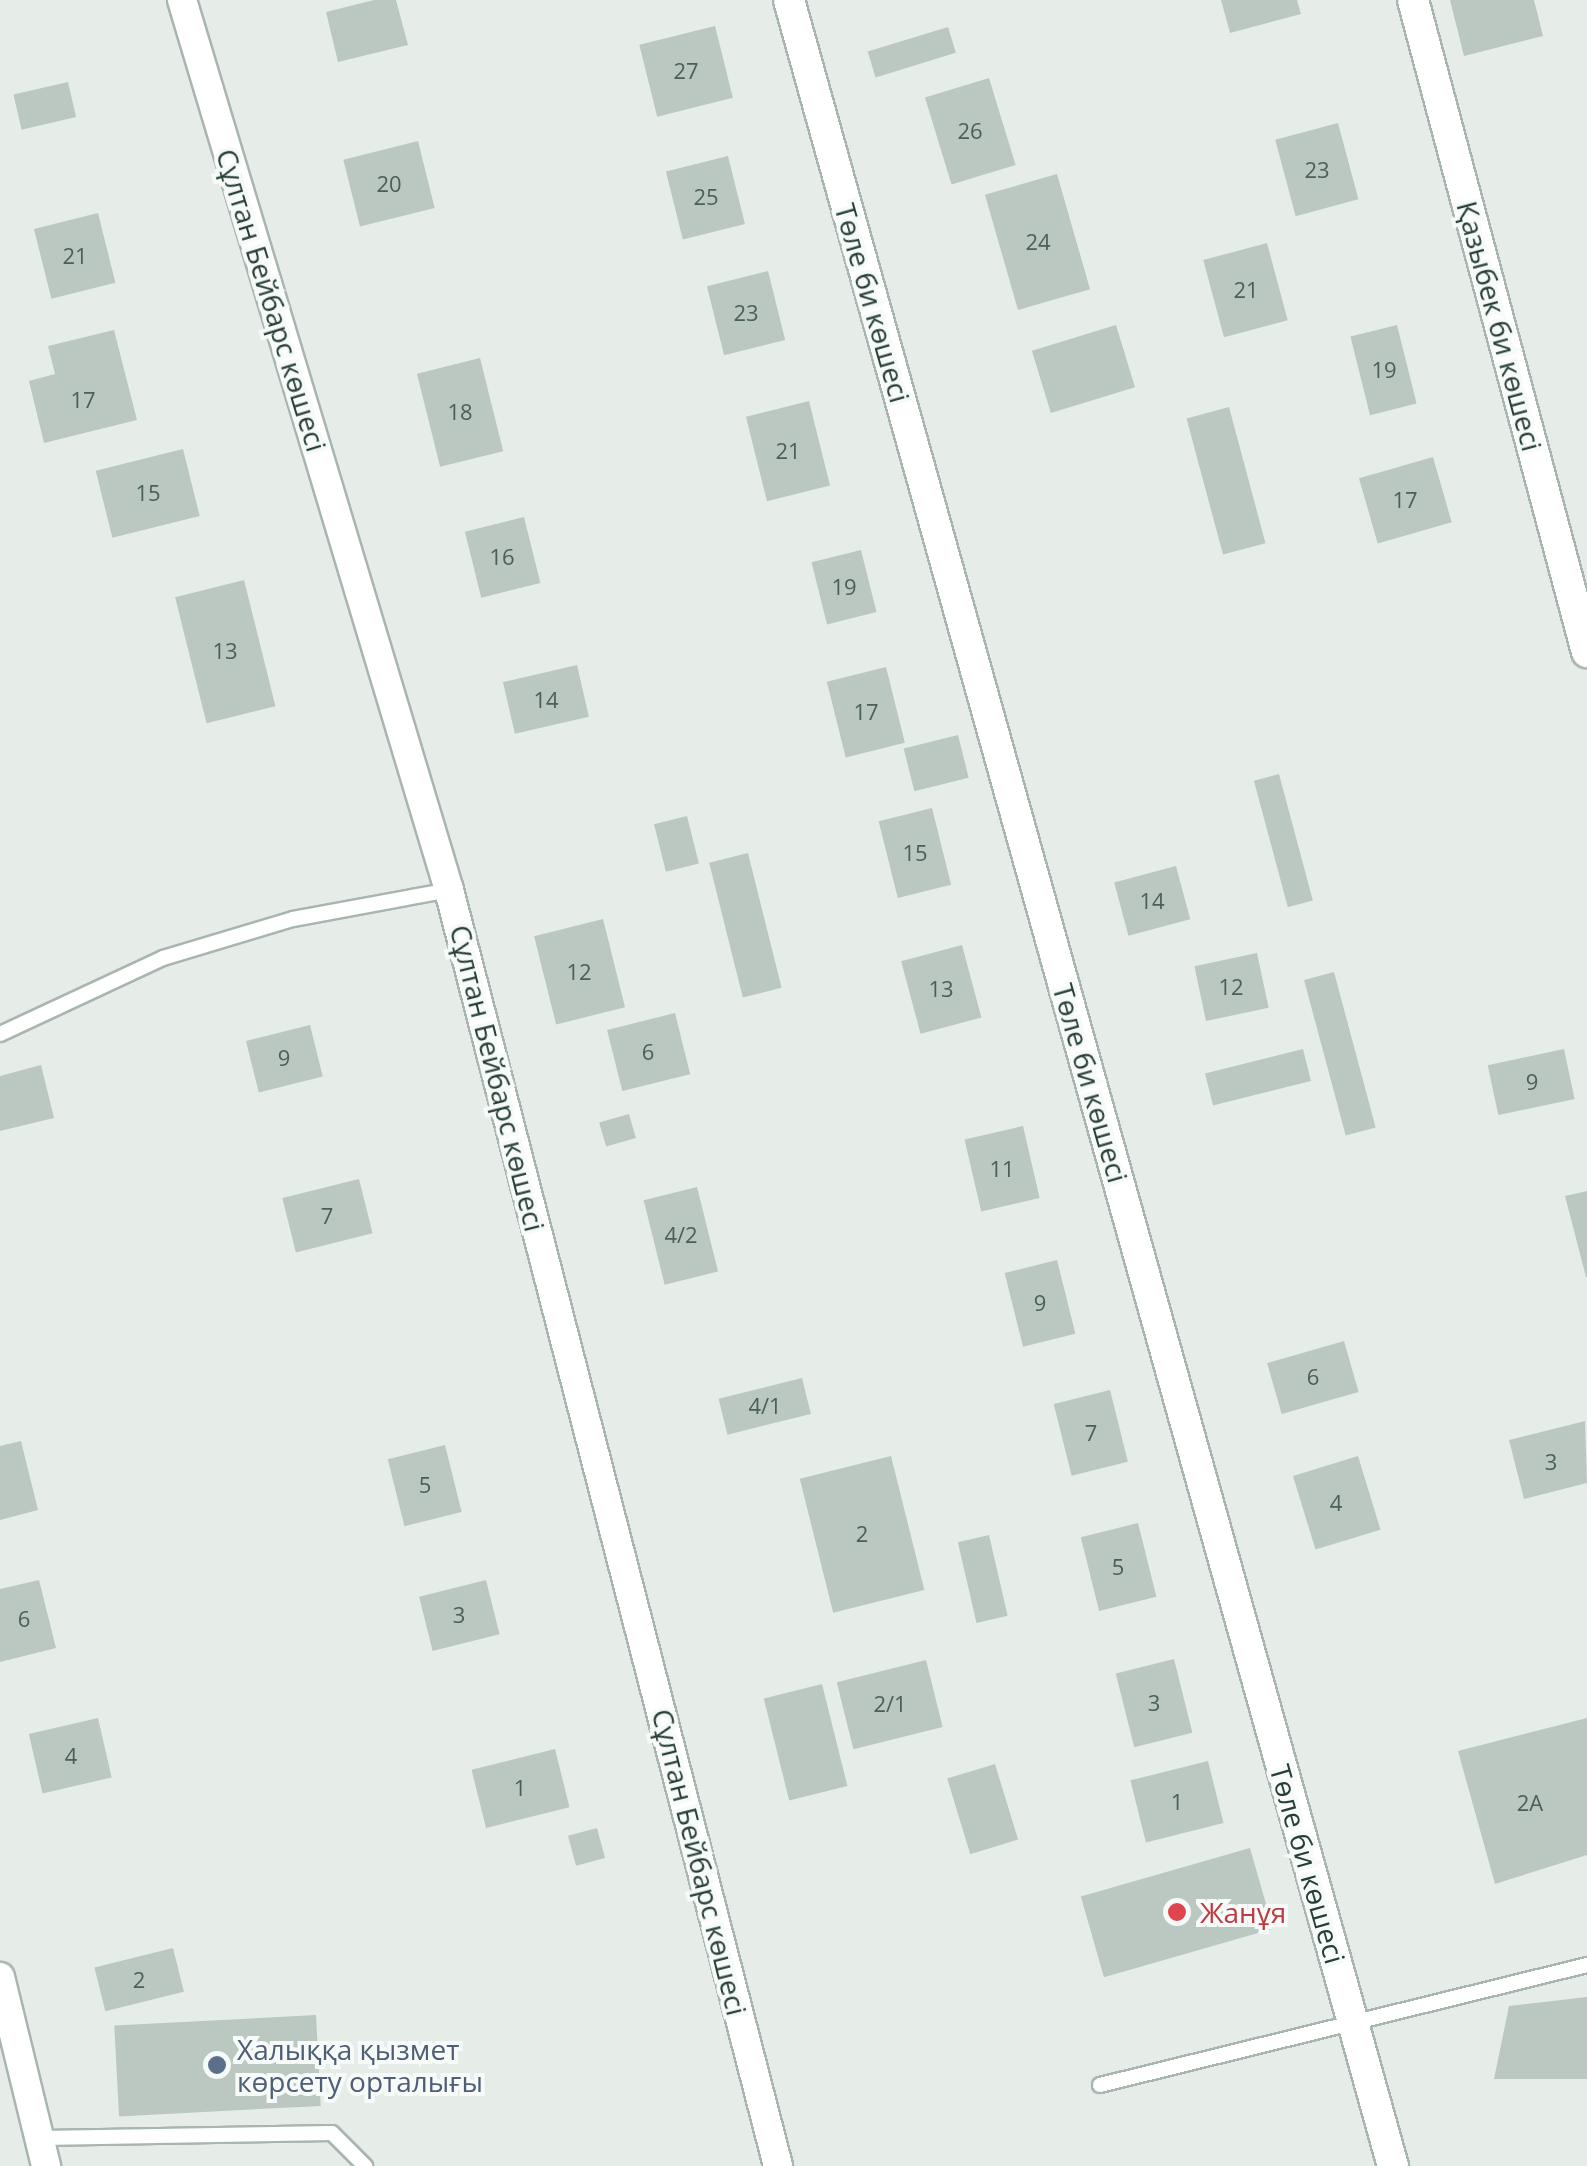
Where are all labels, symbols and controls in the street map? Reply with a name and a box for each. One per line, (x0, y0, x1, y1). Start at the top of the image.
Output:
house number: 27 (673, 58, 699, 84)
house number: 26 (957, 118, 983, 144)
street label: Сұлтан Бейбарс көшесі (210, 145, 334, 455)
house number: 23 (1304, 157, 1330, 183)
house number: 20 (376, 171, 402, 197)
house number: 25 (693, 184, 719, 210)
street label: Қазыбек би көшесі (1450, 197, 1550, 455)
street label: Төле би көшесі (829, 200, 917, 406)
house number: 24 (1025, 229, 1051, 255)
house number: 21 (62, 243, 88, 269)
house number: 21 (1233, 277, 1259, 303)
house number: 23 (733, 300, 759, 326)
house number: 19 (1371, 357, 1397, 383)
house number: 17 (70, 387, 96, 413)
house number: 18 (447, 399, 473, 425)
house number: 21 (775, 438, 801, 464)
house number: 15 (135, 480, 161, 506)
house number: 17 (1392, 487, 1418, 513)
house number: 16 (489, 544, 515, 570)
house number: 19 (831, 574, 857, 600)
house number: 13 (212, 638, 238, 664)
house number: 14 (533, 687, 559, 713)
house number: 17 (853, 699, 879, 725)
house number: 15 (902, 840, 928, 866)
house number: 14 (1139, 888, 1165, 914)
street label: Сұлтан Бейбарс көшесі (444, 921, 552, 1235)
house number: 12 (566, 959, 592, 985)
house number: 12 (1218, 974, 1244, 1000)
house number: 13 (928, 976, 954, 1002)
street label: Төле би көшесі (1047, 980, 1135, 1186)
house number: 6 (642, 1039, 654, 1065)
house number: 9 (278, 1045, 290, 1071)
house number: 9 (1526, 1069, 1538, 1095)
house number: 11 (989, 1156, 1015, 1182)
house number: 7 (321, 1203, 333, 1229)
house number: 4/2 (664, 1222, 698, 1248)
house number: 9 (1034, 1290, 1046, 1316)
house number: 6 (1307, 1364, 1319, 1390)
house number: 4/1 (748, 1393, 782, 1419)
house number: 7 (1085, 1420, 1097, 1446)
house number: 3 (1545, 1449, 1557, 1475)
house number: 5 (419, 1472, 431, 1498)
house number: 4 (1330, 1490, 1342, 1516)
house number: 2 (856, 1521, 868, 1547)
house number: 5 (1112, 1554, 1124, 1580)
house number: 3 (453, 1602, 465, 1628)
house number: 6 (18, 1606, 30, 1632)
house number: 3 (1148, 1690, 1160, 1716)
house number: 2/1 (873, 1691, 907, 1717)
street label: Сұлтан Бейбарс көшесі (646, 1705, 754, 2019)
house number: 4 (65, 1743, 77, 1769)
street label: Төле би көшесі (1264, 1761, 1352, 1967)
house number: 1 (514, 1775, 526, 1801)
house number: 1 (1171, 1789, 1183, 1815)
house number: 2А (1517, 1790, 1543, 1816)
place label: Жанұя (1200, 1895, 1286, 1929)
marker: Жанұя (1164, 1899, 1190, 1925)
house number: 2 (133, 1967, 145, 1993)
place label: Халыққа қызмет көрсету орталығы (237, 2032, 483, 2098)
marker: Халыққа қызмет көрсету орталығы (206, 2054, 228, 2076)

